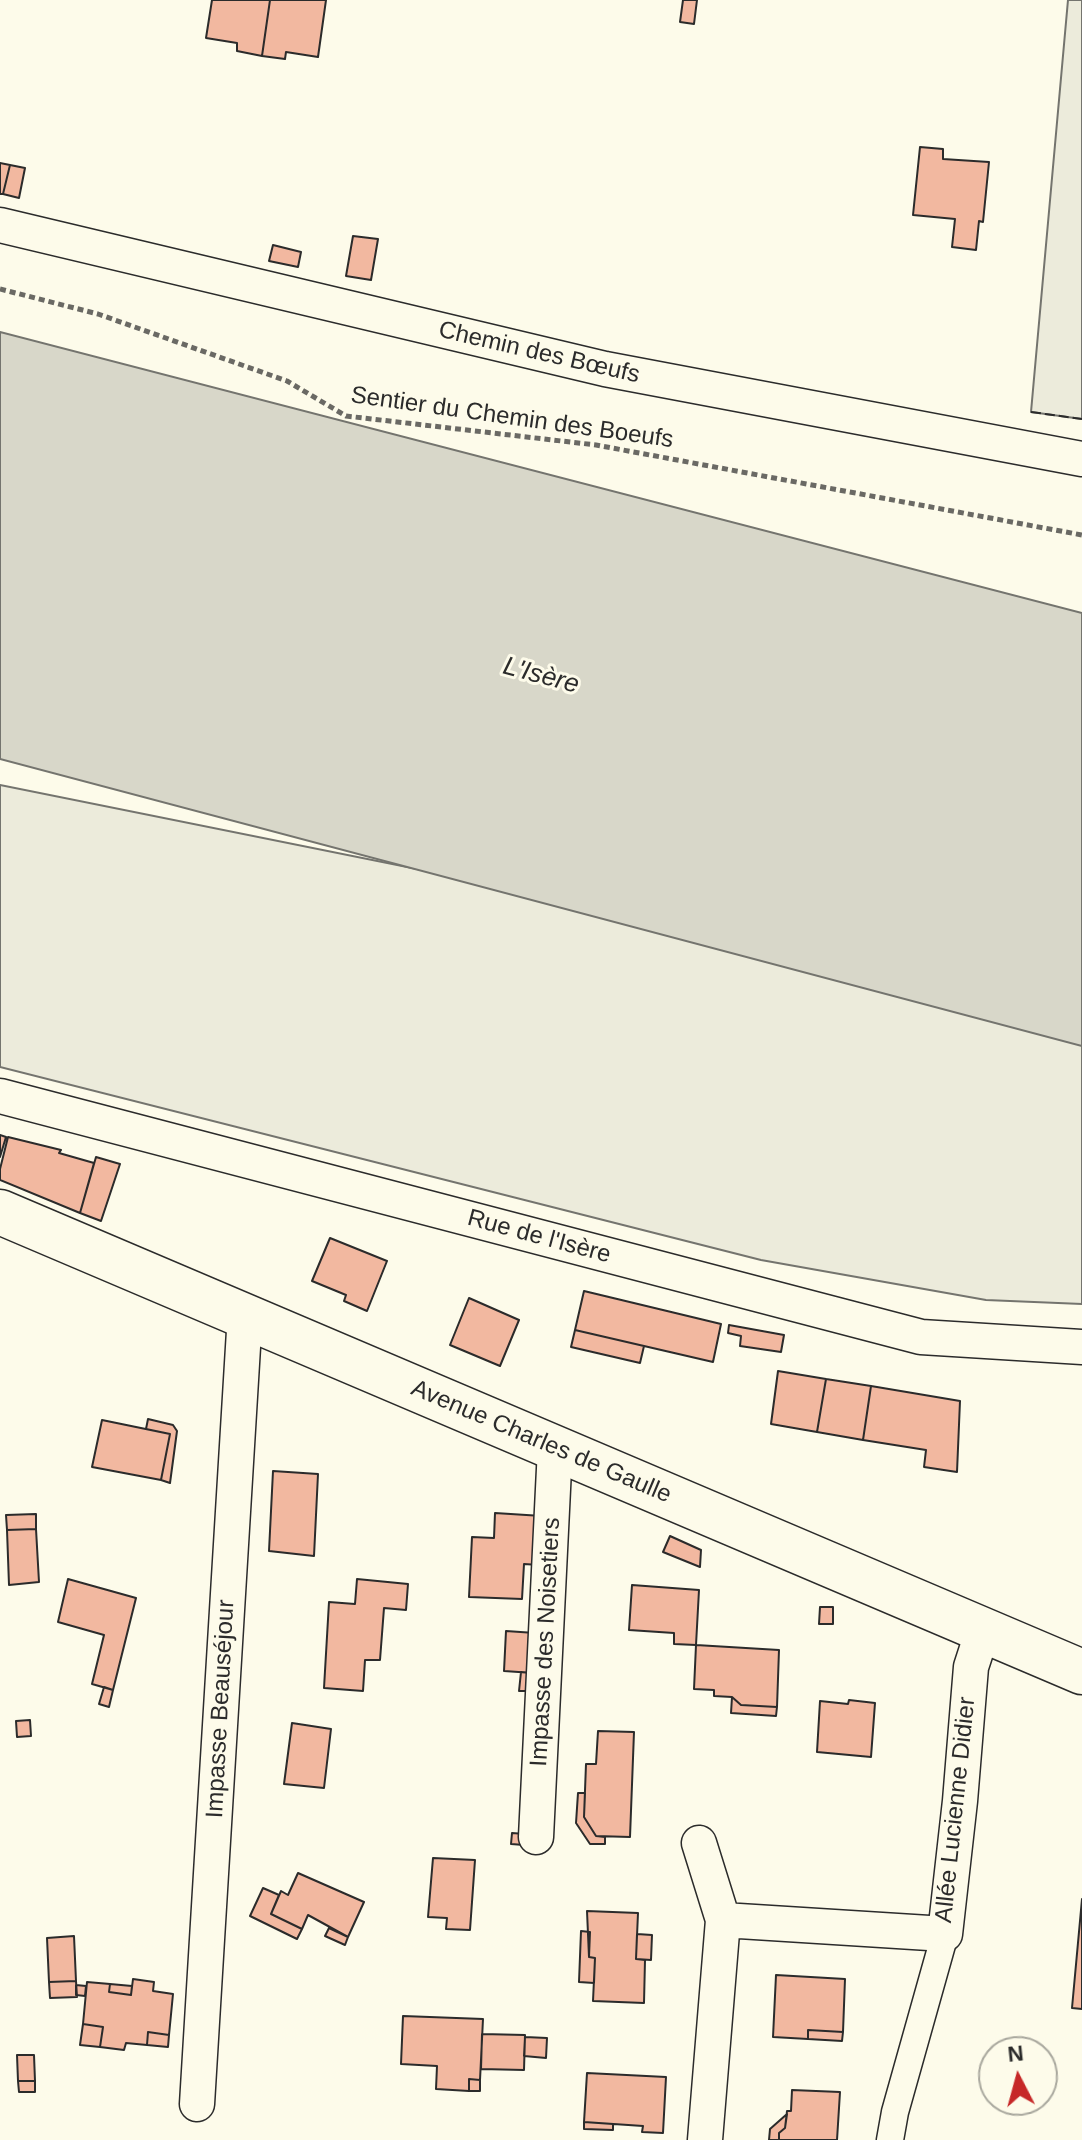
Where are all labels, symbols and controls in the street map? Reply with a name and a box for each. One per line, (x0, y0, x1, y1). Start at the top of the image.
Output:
street label: Chemin des Bœufs (436, 316, 642, 390)
street label: Sentier du Chemin des Boeufs (349, 381, 675, 455)
water label: L'Isère (500, 651, 582, 701)
street label: Rue de l'Isère (464, 1204, 614, 1270)
street label: Avenue Charles de Gaulle (407, 1374, 675, 1510)
street label: Impasse des Noisetiers (525, 1517, 567, 1767)
street label: Impasse Beauséjour (201, 1599, 241, 1819)
street label: Allée Lucienne Didier (930, 1696, 982, 1924)
north arrow (978, 2036, 1058, 2116)
text: N (1006, 2040, 1025, 2067)

